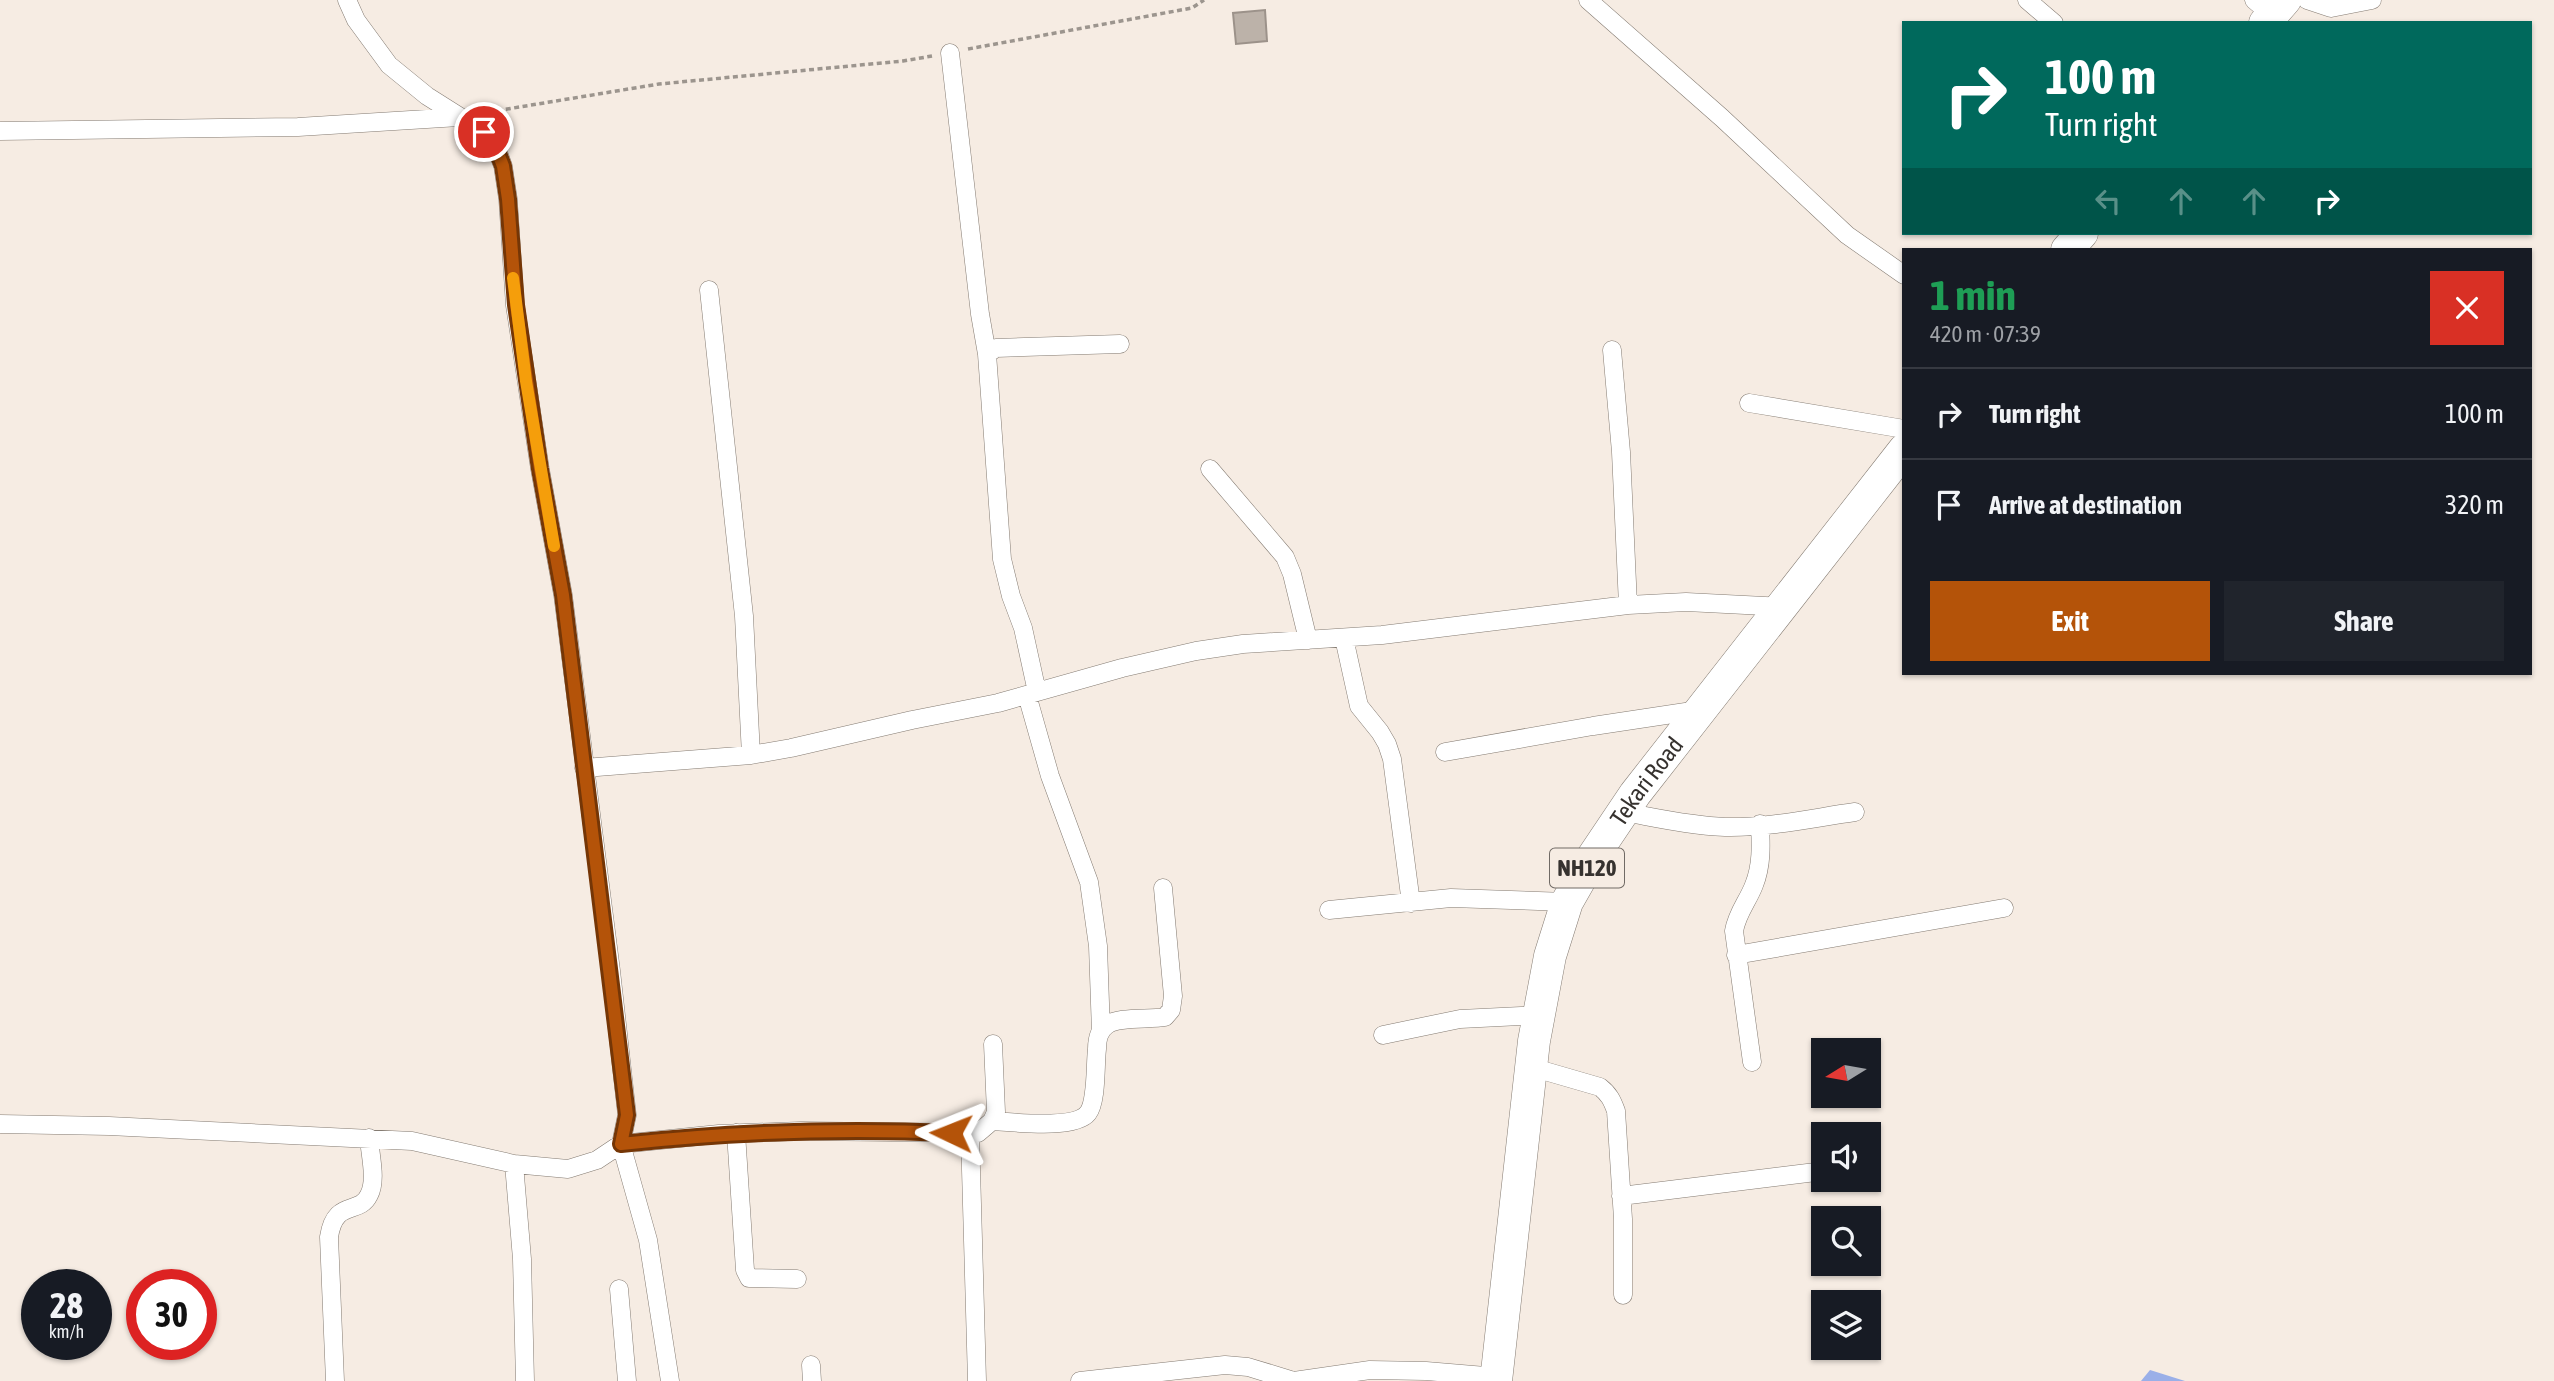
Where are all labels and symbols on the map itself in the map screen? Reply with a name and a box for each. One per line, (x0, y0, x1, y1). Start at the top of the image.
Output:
pin (454, 102, 514, 162)
street label: Tekari Road (1604, 731, 1688, 830)
road number: NH120 (1550, 848, 1624, 888)
north arrow (1811, 1038, 1881, 1108)
position arrow (914, 1096, 988, 1170)
speed limit sign: 30 (126, 1269, 217, 1360)

